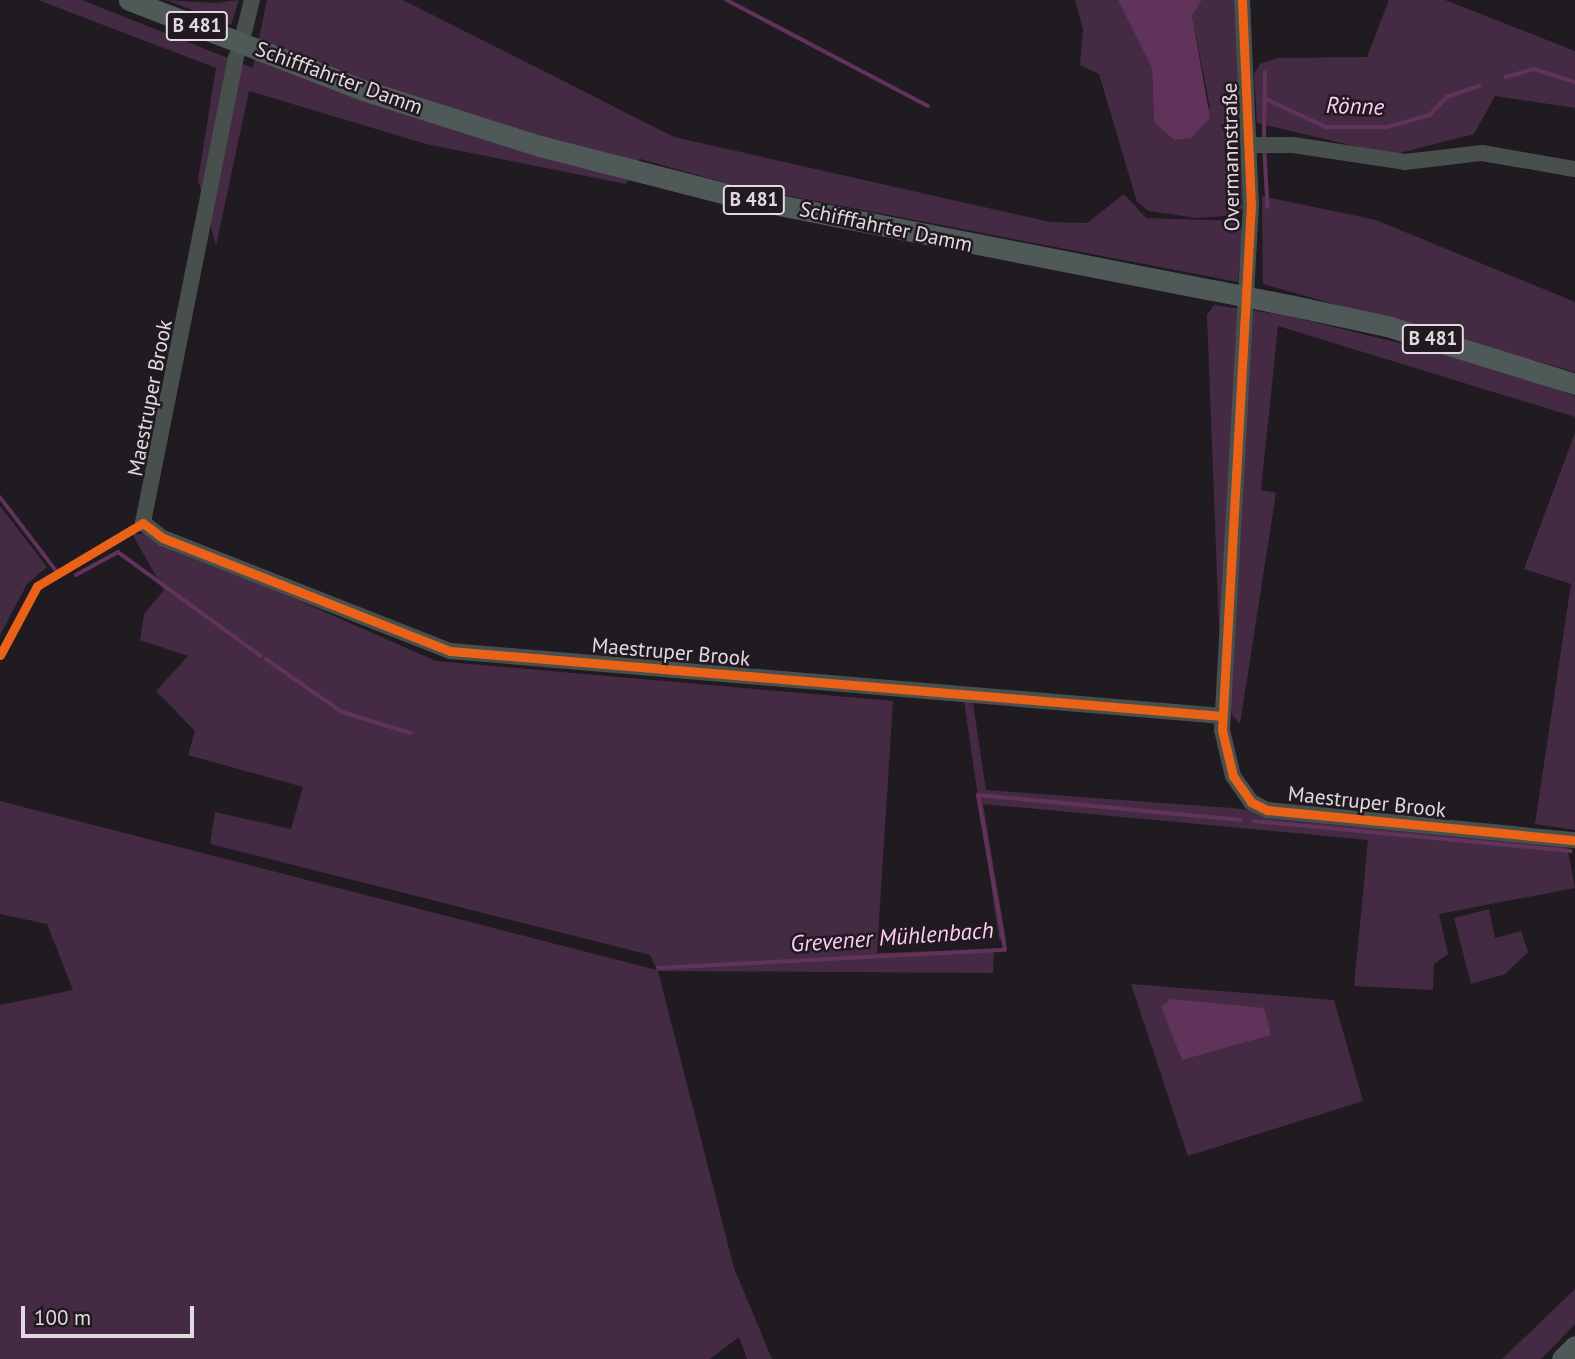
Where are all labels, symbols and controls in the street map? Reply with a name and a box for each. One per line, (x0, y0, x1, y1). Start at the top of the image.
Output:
road number: B 481 (166, 10, 228, 42)
street label: Schifffahrter Damm (252, 36, 426, 120)
street label: Overmannstraße (1217, 82, 1245, 232)
water label: Rönne (1325, 91, 1385, 121)
road number: B 481 (722, 184, 786, 216)
street label: Schifffahrter Damm (797, 196, 975, 258)
street label: Maestruper Brook (122, 318, 178, 478)
road number: B 481 (1402, 324, 1464, 354)
street label: Maestruper Brook (591, 633, 751, 671)
street label: Maestruper Brook (1287, 781, 1447, 823)
water label: Grevener Mühlenbach (790, 916, 994, 958)
scale bar (24, 1292, 198, 1336)
text: 100 m (34, 1304, 91, 1331)

